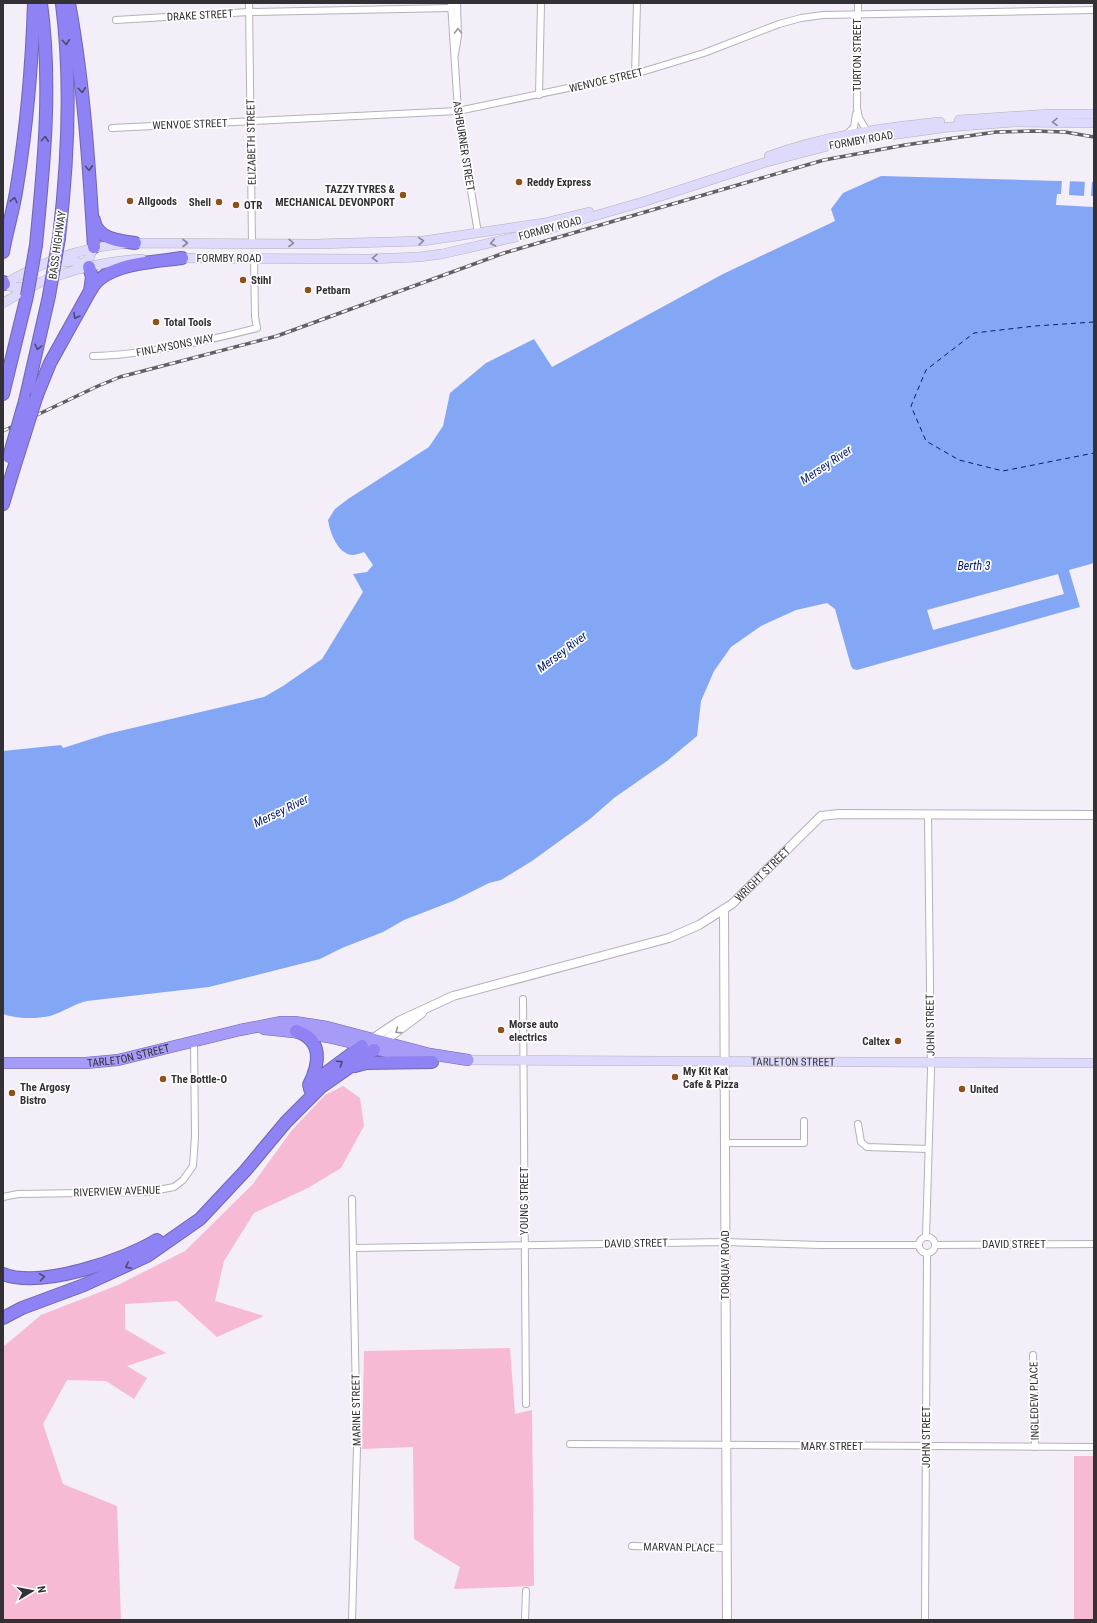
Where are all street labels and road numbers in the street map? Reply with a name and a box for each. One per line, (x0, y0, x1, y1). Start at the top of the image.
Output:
street label: DRAKE STREET (166, 7, 234, 24)
street label: TURTON STREET (851, 18, 864, 91)
street label: WENVOE STREET (568, 66, 645, 95)
street label: ELIZABETH STREET (244, 98, 259, 185)
street label: ASHBURNER STREET (450, 100, 477, 193)
street label: WENVOE STREET (152, 117, 228, 132)
street label: FORMBY ROAD (828, 128, 894, 153)
street label: BASS HIGHWAY (46, 210, 69, 280)
street label: FORMBY ROAD (517, 214, 583, 243)
street label: FORMBY ROAD (196, 252, 262, 265)
street label: FINLAYSONS WAY (135, 332, 215, 359)
street label: WRIGHT STREET (732, 844, 793, 904)
street label: JOHN STREET (923, 994, 938, 1056)
street label: TARLETON STREET (86, 1041, 171, 1070)
street label: TARLETON STREET (751, 1055, 835, 1069)
street label: YOUNG STREET (518, 1167, 531, 1235)
street label: RIVERVIEW AVENUE (73, 1183, 161, 1200)
street label: TORQUAY ROAD (719, 1230, 732, 1300)
street label: DAVID STREET (604, 1236, 668, 1251)
street label: DAVID STREET (982, 1238, 1046, 1251)
street label: INGLEDEW PLACE (1027, 1361, 1042, 1441)
street label: MARINE STREET (349, 1374, 364, 1446)
street label: JOHN STREET (920, 1406, 933, 1468)
street label: MARY STREET (801, 1440, 864, 1453)
street label: MARVAN PLACE (643, 1540, 715, 1555)

